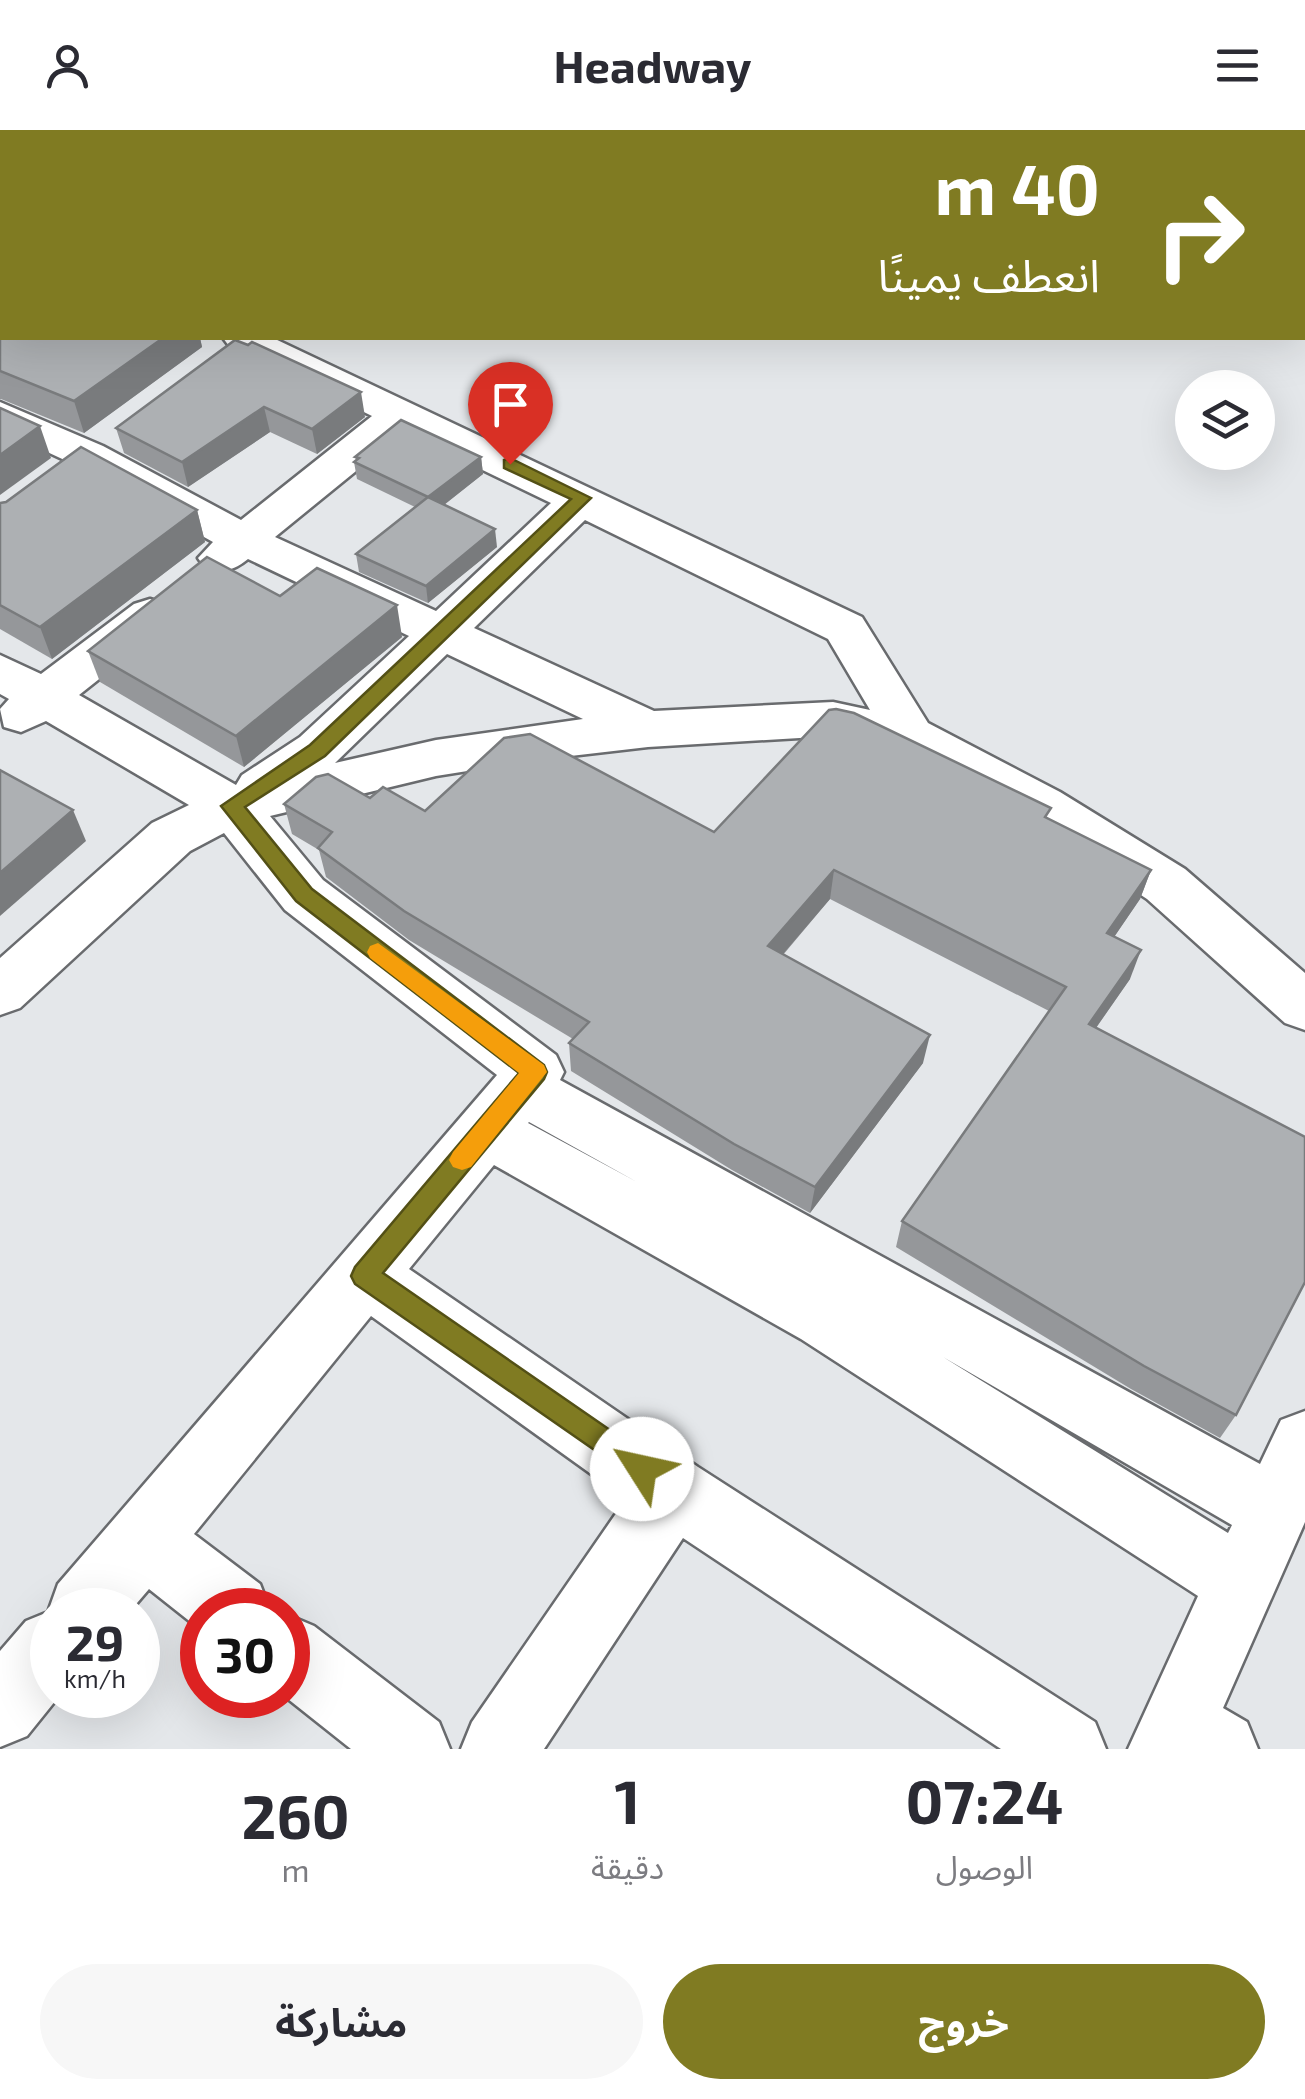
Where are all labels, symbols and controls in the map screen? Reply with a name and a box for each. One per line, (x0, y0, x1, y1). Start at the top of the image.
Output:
icon: person (40, 38, 95, 93)
text: Headway (554, 38, 751, 92)
icon: menu (1210, 38, 1265, 93)
text: 40 m (934, 145, 1100, 229)
icon: right (1135, 170, 1265, 300)
text: انعطف يمينًا (878, 247, 1100, 301)
pin (468, 362, 553, 465)
map controls (1175, 370, 1275, 470)
button: layers (1175, 370, 1275, 470)
icon: arrive (483, 377, 538, 432)
position arrow (590, 1417, 694, 1521)
speed limit sign: 30 (180, 1588, 310, 1718)
text: 29 (66, 1611, 124, 1671)
text: km/h (64, 1663, 126, 1693)
text: 1 (615, 1764, 641, 1836)
text: 07:24 (905, 1764, 1064, 1836)
text: 260 (242, 1779, 350, 1851)
text: دقيقة (591, 1847, 664, 1885)
text: الوصول (936, 1847, 1033, 1885)
text: m (282, 1850, 310, 1888)
button: مشاركة (40, 1964, 643, 2079)
button: خروج (663, 1964, 1265, 2079)

